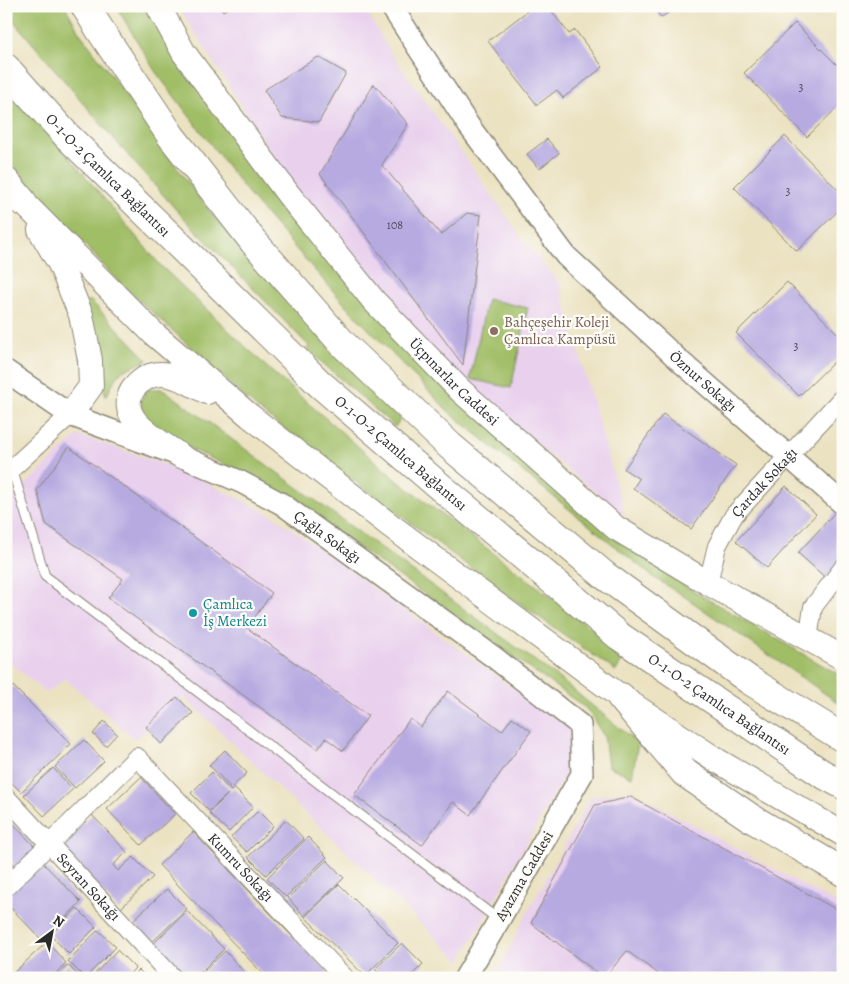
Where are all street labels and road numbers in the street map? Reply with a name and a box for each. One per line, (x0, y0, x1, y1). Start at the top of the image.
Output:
street label: O-1-O-2 Çamlıca Bağlantısı (41, 109, 175, 241)
street label: Üçpınarlar Caddesi (405, 333, 503, 430)
street label: Öznur Sokağı (665, 346, 741, 416)
street label: O-1-O-2 Çamlıca Bağlantısı (330, 391, 471, 515)
street label: Çardak Sokağı (727, 443, 802, 522)
street label: Çağla Sokağı (290, 506, 365, 568)
street label: O-1-O-2 Çamlıca Bağlantısı (644, 649, 795, 760)
street label: Ayazma Caddesi (490, 827, 558, 925)
street label: Kumru Sokağı (203, 829, 278, 906)
street label: Seyran Sokağı (52, 848, 125, 925)

